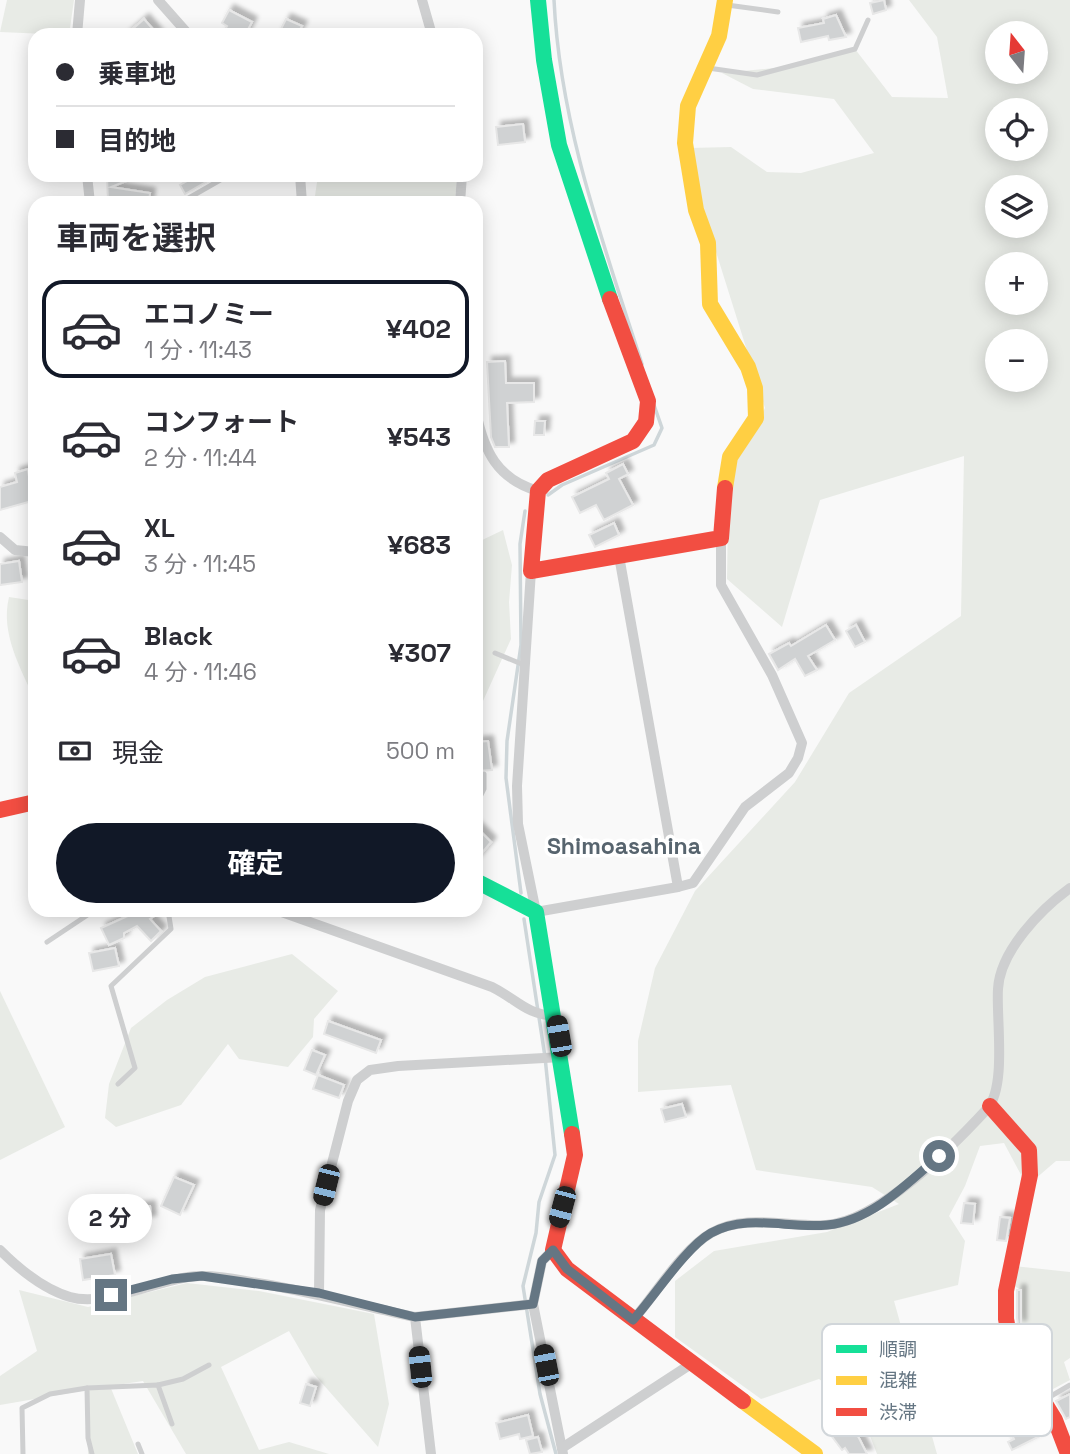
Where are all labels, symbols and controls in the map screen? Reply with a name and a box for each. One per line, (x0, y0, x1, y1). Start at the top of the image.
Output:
north arrow (985, 21, 1048, 84)
map controls (985, 21, 1048, 392)
text: 乗車地 (98, 57, 176, 91)
button: locate (985, 98, 1048, 161)
text: 目的地 (98, 124, 176, 158)
button: layers (985, 175, 1048, 238)
text: 車両を選択 (56, 218, 216, 258)
button: + (985, 252, 1048, 315)
text: エコノミー (144, 297, 274, 331)
icon: car (60, 298, 123, 361)
text: ¥402 (386, 312, 451, 346)
button: − (985, 329, 1048, 392)
text: 1 分 · 11:43 (144, 335, 252, 365)
text: コンフォート (144, 405, 299, 439)
icon: car (60, 406, 123, 469)
text: ¥543 (387, 420, 451, 454)
text: 2 分 · 11:44 (144, 443, 257, 473)
text: XL (144, 511, 175, 545)
icon: car (60, 514, 123, 577)
text: ¥683 (387, 528, 451, 562)
text: 3 分 · 11:45 (144, 549, 256, 579)
text: Black (144, 619, 213, 653)
icon: car (60, 622, 123, 685)
text: ¥307 (388, 636, 451, 670)
text: 4 分 · 11:46 (144, 657, 257, 687)
icon: cash (56, 732, 94, 770)
text: 現金 (112, 736, 164, 770)
text: 500 m (386, 736, 455, 766)
button: 確定 (56, 823, 455, 903)
district label: Shimoasahina (547, 831, 701, 861)
car (546, 1013, 573, 1059)
route start (923, 1140, 955, 1172)
car (311, 1162, 342, 1208)
car (547, 1184, 578, 1230)
callout: 2 分 (69, 1194, 153, 1242)
text: 2 分 (89, 1203, 131, 1233)
route end (95, 1279, 127, 1311)
legend (822, 1324, 1052, 1436)
text: 順調 (879, 1337, 917, 1362)
car (532, 1342, 561, 1388)
car (408, 1345, 433, 1389)
text: 混雑 (879, 1368, 917, 1393)
text: 渋滞 (879, 1400, 917, 1425)

